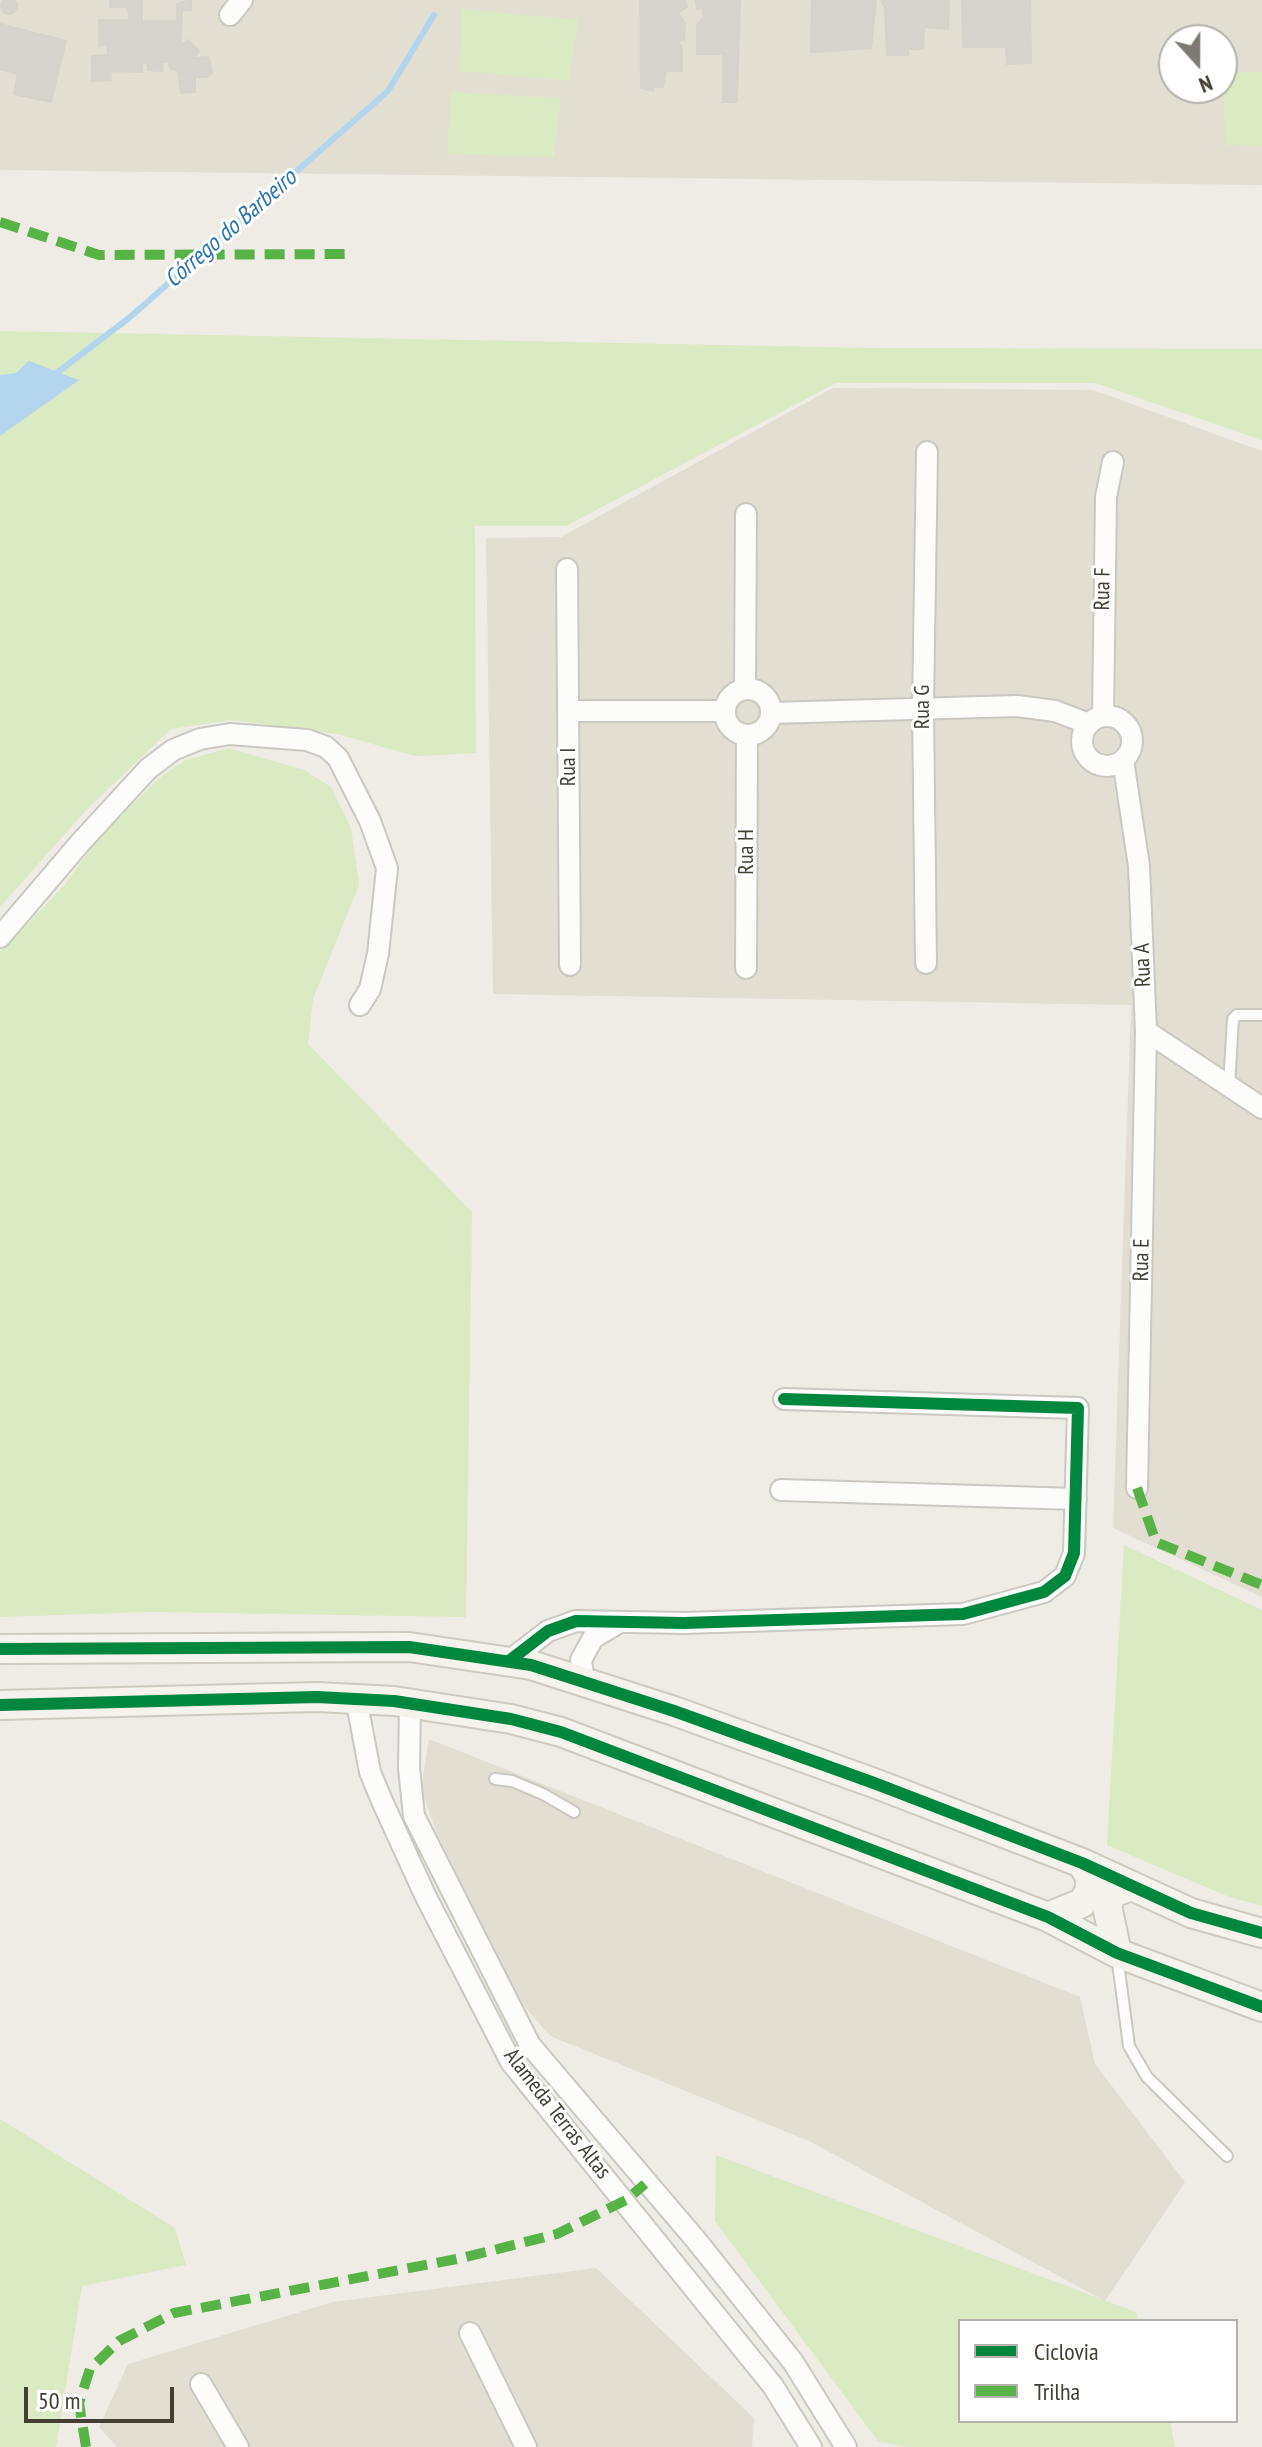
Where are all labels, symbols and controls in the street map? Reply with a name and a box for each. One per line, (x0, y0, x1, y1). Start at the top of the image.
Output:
north arrow (1158, 24, 1238, 104)
text: N (1195, 69, 1216, 100)
water label: Córrego do Barbeiro (159, 164, 303, 294)
street label: Rua F (1089, 567, 1117, 611)
street label: Rua G (910, 685, 936, 729)
street label: Rua I (556, 748, 582, 786)
street label: Rua H (734, 829, 760, 875)
street label: Rua A (1129, 943, 1157, 987)
street label: Rua E (1128, 1238, 1156, 1282)
street label: Alameda Terras Altas (498, 2044, 616, 2184)
legend (958, 2319, 1238, 2423)
text: Ciclovia (1034, 2336, 1099, 2367)
scale bar (28, 2371, 178, 2421)
text: Trilha (1034, 2376, 1080, 2407)
text: 50 m (38, 2385, 80, 2416)

